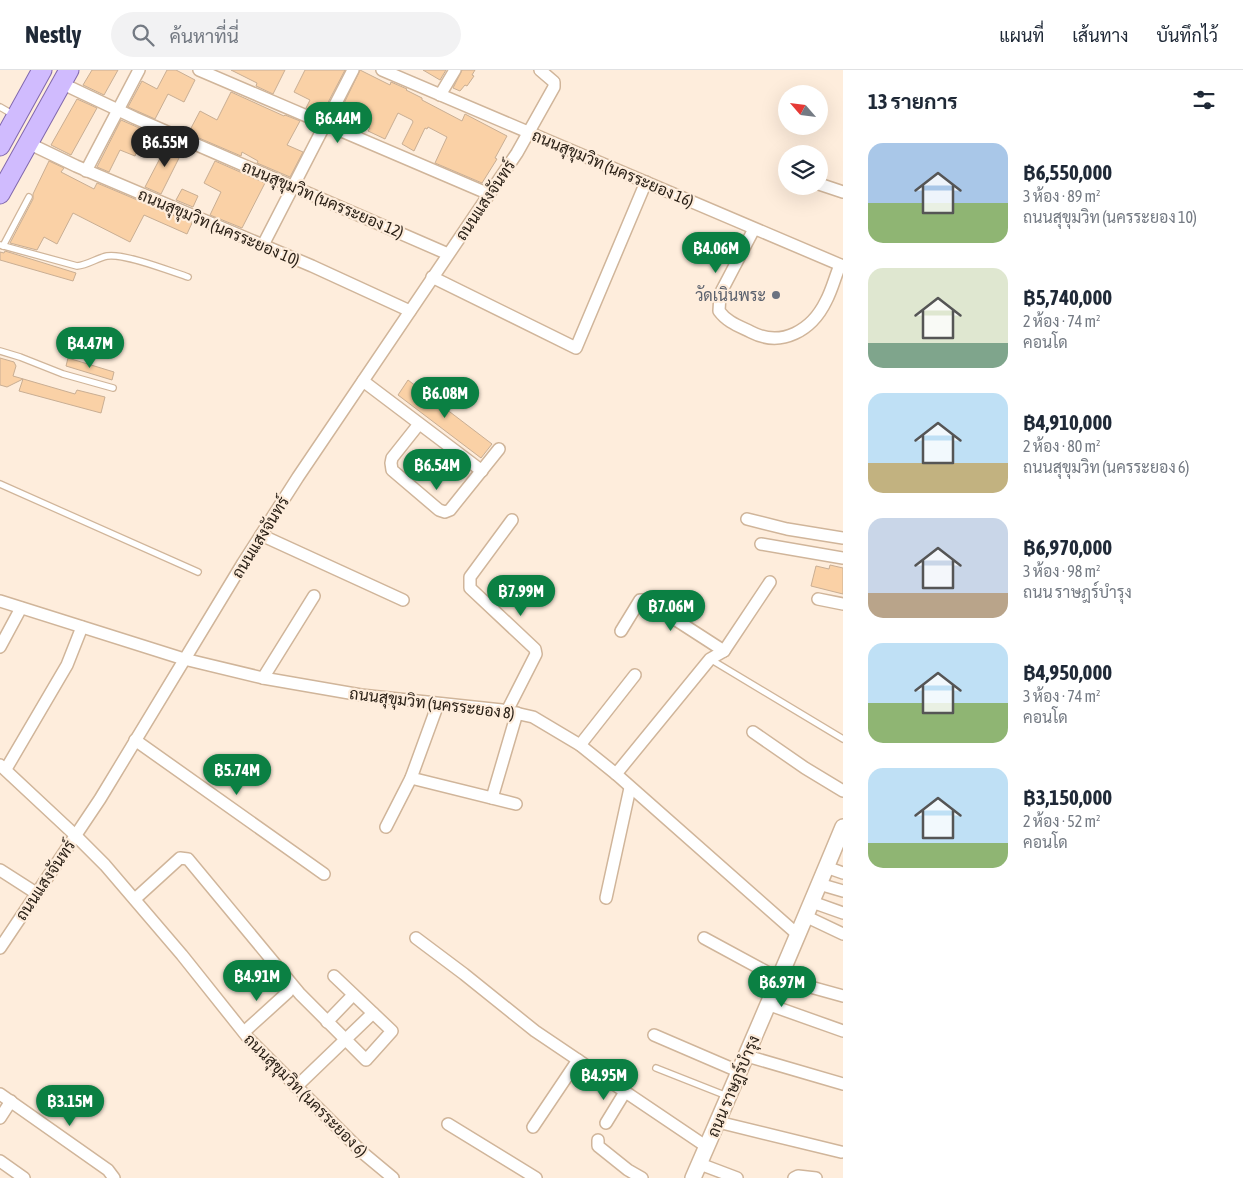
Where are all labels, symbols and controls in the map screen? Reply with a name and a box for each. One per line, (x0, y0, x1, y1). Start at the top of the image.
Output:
search box (111, 12, 461, 57)
text: Nestly (25, 21, 81, 48)
icon: search (129, 21, 157, 49)
text: ค้นหาที่นี่ (169, 25, 239, 47)
text: แผนที่ (999, 25, 1044, 46)
text: เส้นทาง (1072, 25, 1128, 46)
text: บันทึกไว้ (1156, 25, 1218, 46)
north arrow (778, 85, 828, 135)
map controls (778, 85, 828, 195)
icon: filters (1190, 86, 1218, 114)
text: 13 รายการ (868, 89, 958, 113)
pin: ฿6.44M (297, 102, 379, 144)
text: ฿6.44M (315, 109, 361, 127)
pin: ฿6.55M (124, 126, 206, 168)
street label: ถนนสุขุมวิท (นครระยอง 16) (528, 126, 697, 213)
text: ฿6.55M (142, 133, 188, 151)
button: layers (778, 145, 828, 195)
street label: ถนนแสงจันทร์ (449, 155, 519, 244)
street label: ถนนสุขุมวิท (นครระยอง 12) (238, 157, 407, 244)
text: ฿6,550,000 (1023, 160, 1112, 184)
icon: home (908, 163, 968, 223)
street label: ถนนสุขุมวิท (นครระยอง 10) (134, 185, 303, 272)
text: 3 ห้อง · 89 m² (1023, 187, 1101, 205)
text: ถนนสุขุมวิท (นครระยอง 10) (1023, 208, 1197, 226)
pin: ฿4.06M (675, 232, 757, 274)
text: ฿4.06M (693, 239, 739, 257)
place label: วัดเนินพระ (695, 285, 766, 304)
text: ฿5,740,000 (1023, 285, 1112, 309)
icon: home (908, 288, 968, 348)
marker: วัดเนินพระ (770, 289, 782, 301)
text: 2 ห้อง · 74 m² (1023, 312, 1101, 330)
pin: ฿4.47M (49, 326, 131, 369)
text: คอนโด (1023, 333, 1068, 351)
text: ฿4.47M (67, 334, 113, 352)
pin: ฿6.08M (404, 376, 486, 419)
text: ฿6.08M (422, 384, 468, 402)
text: ฿4,910,000 (1023, 410, 1112, 434)
icon: home (908, 413, 968, 473)
text: 2 ห้อง · 80 m² (1023, 437, 1101, 455)
pin: ฿6.54M (396, 448, 478, 491)
text: ฿6.54M (414, 456, 460, 474)
text: ถนนสุขุมวิท (นครระยอง 6) (1023, 458, 1189, 476)
street label: ถนนแสงจันทร์ (225, 491, 292, 581)
text: ฿6,970,000 (1023, 535, 1112, 559)
icon: home (908, 538, 968, 598)
text: 3 ห้อง · 98 m² (1023, 562, 1101, 580)
pin: ฿7.99M (480, 574, 562, 617)
text: ฿7.99M (498, 582, 544, 600)
text: ถนน ราษฎร์บำรุง (1023, 583, 1132, 601)
pin: ฿7.06M (630, 590, 712, 632)
text: ฿7.06M (648, 597, 694, 615)
text: ฿4,950,000 (1023, 660, 1112, 684)
icon: home (908, 663, 968, 723)
street label: ถนนสุขุมวิท (นครระยอง 8) (348, 684, 516, 725)
text: 3 ห้อง · 74 m² (1023, 687, 1101, 705)
text: คอนโด (1023, 708, 1068, 726)
pin: ฿5.74M (196, 754, 278, 796)
text: ฿5.74M (214, 761, 260, 779)
text: ฿3,150,000 (1023, 785, 1112, 809)
icon: home (908, 788, 968, 848)
text: 2 ห้อง · 52 m² (1023, 812, 1101, 830)
text: คอนโด (1023, 833, 1068, 851)
street label: ถนนแสงจันทร์ (9, 835, 79, 924)
pin: ฿4.91M (216, 960, 298, 1002)
pin: ฿6.97M (741, 966, 823, 1008)
text: ฿4.91M (234, 967, 280, 985)
text: ฿6.97M (759, 973, 805, 991)
street label: ถนนสุขุมวิท (นครระยอง 6) (239, 1030, 371, 1162)
street label: ถนน ราษฎร์บำรุง (701, 1031, 765, 1141)
pin: ฿4.95M (563, 1058, 645, 1101)
text: ฿4.95M (581, 1066, 627, 1084)
pin: ฿3.15M (29, 1084, 111, 1127)
text: ฿3.15M (47, 1092, 93, 1110)

